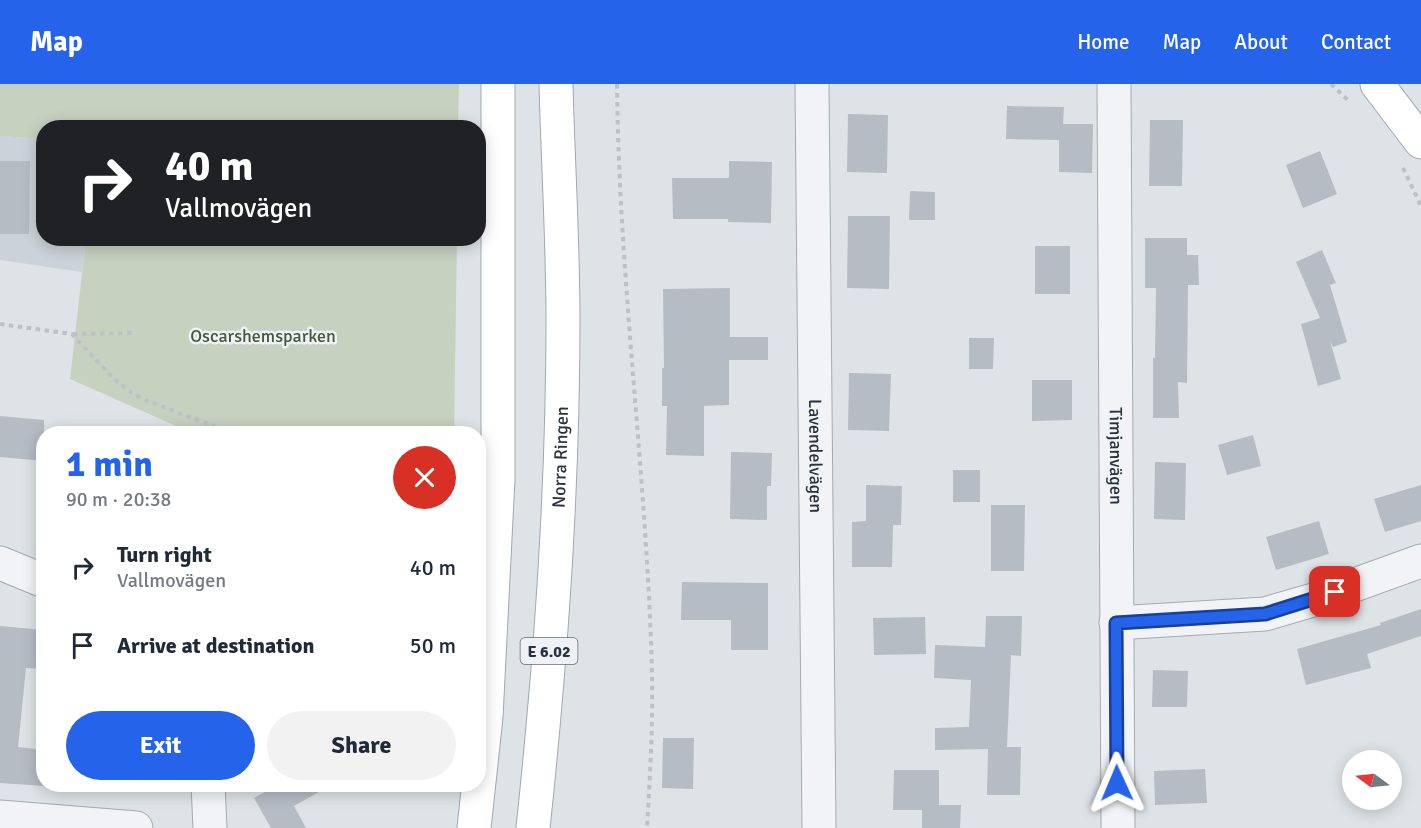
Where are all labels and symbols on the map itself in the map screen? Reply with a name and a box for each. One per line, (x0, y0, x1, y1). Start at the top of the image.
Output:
park label: Oscarshemsparken (190, 325, 336, 347)
street label: Lavendelvägen (804, 399, 827, 513)
street label: Norra Ringen (547, 406, 573, 508)
street label: Timjanvägen (1105, 407, 1127, 505)
pin (1309, 566, 1360, 617)
road number: E 6.02 (520, 638, 578, 664)
north arrow (1342, 750, 1402, 810)
position arrow (1085, 751, 1149, 815)

